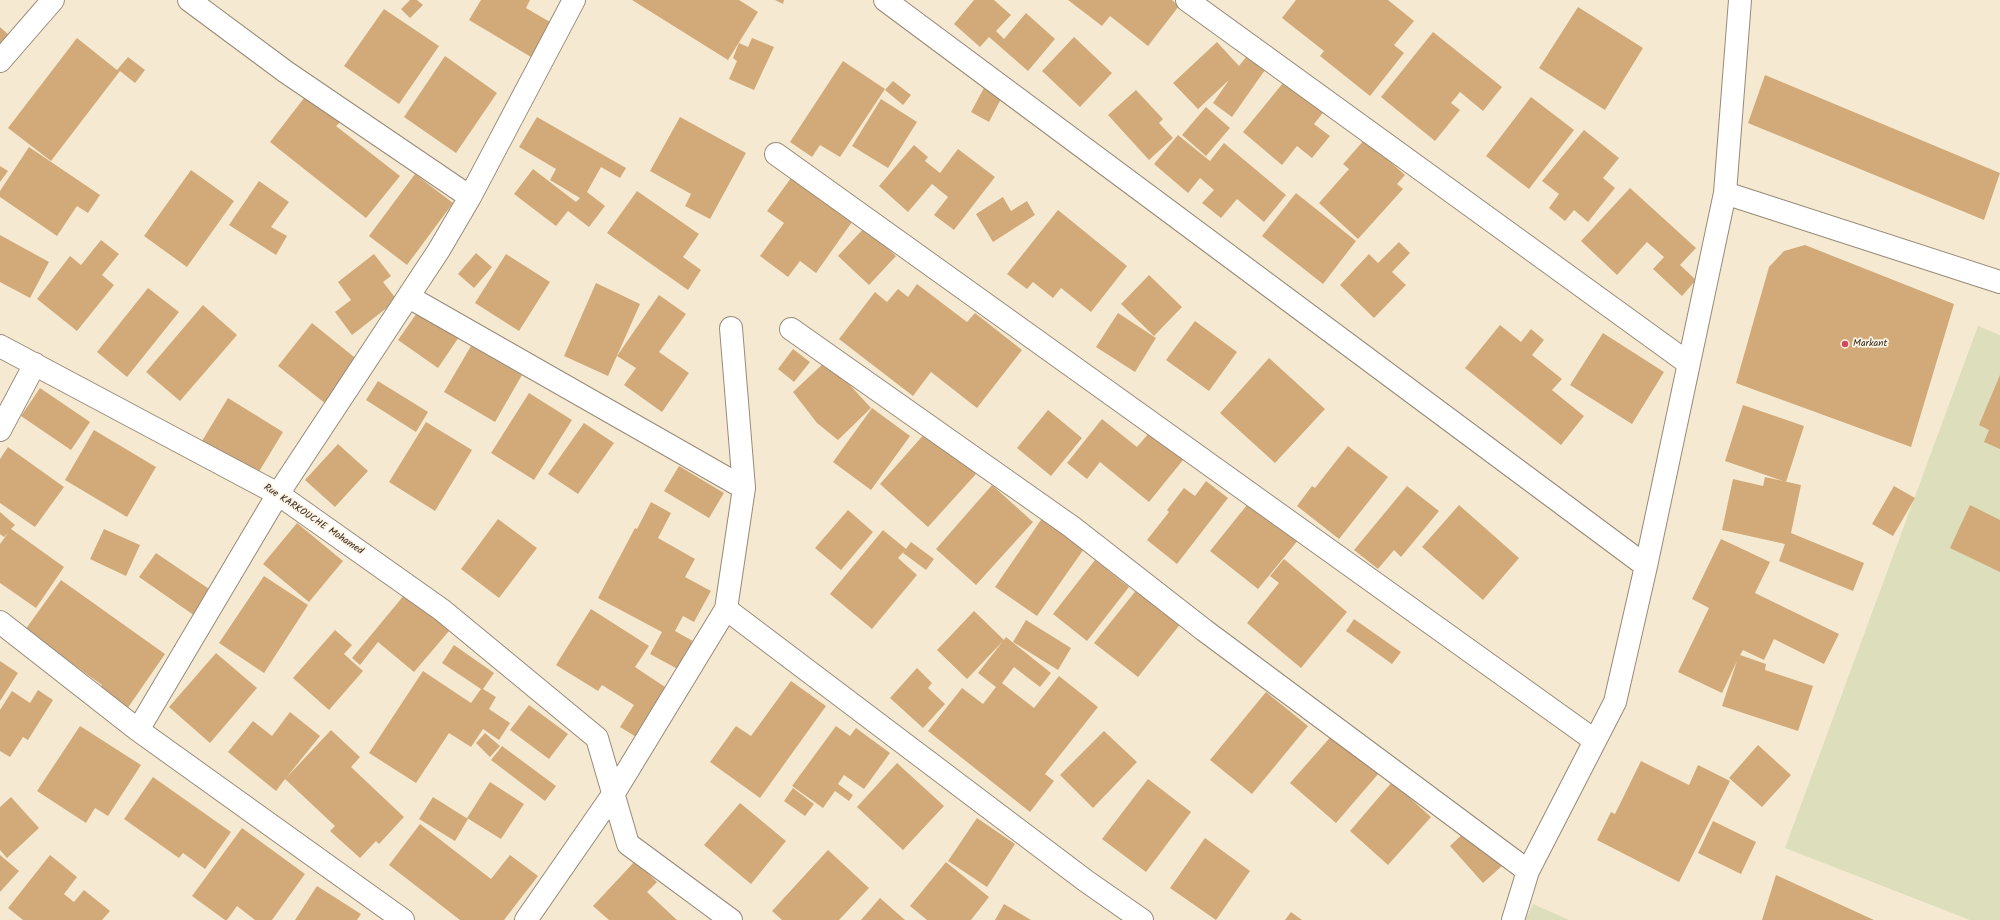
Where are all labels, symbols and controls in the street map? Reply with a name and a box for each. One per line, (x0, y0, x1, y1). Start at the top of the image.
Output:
place label: Markant (1853, 338, 1887, 350)
marker: Markant (1840, 339, 1850, 349)
street label: Rue KARKOUCHE Mohamed (261, 482, 365, 558)

